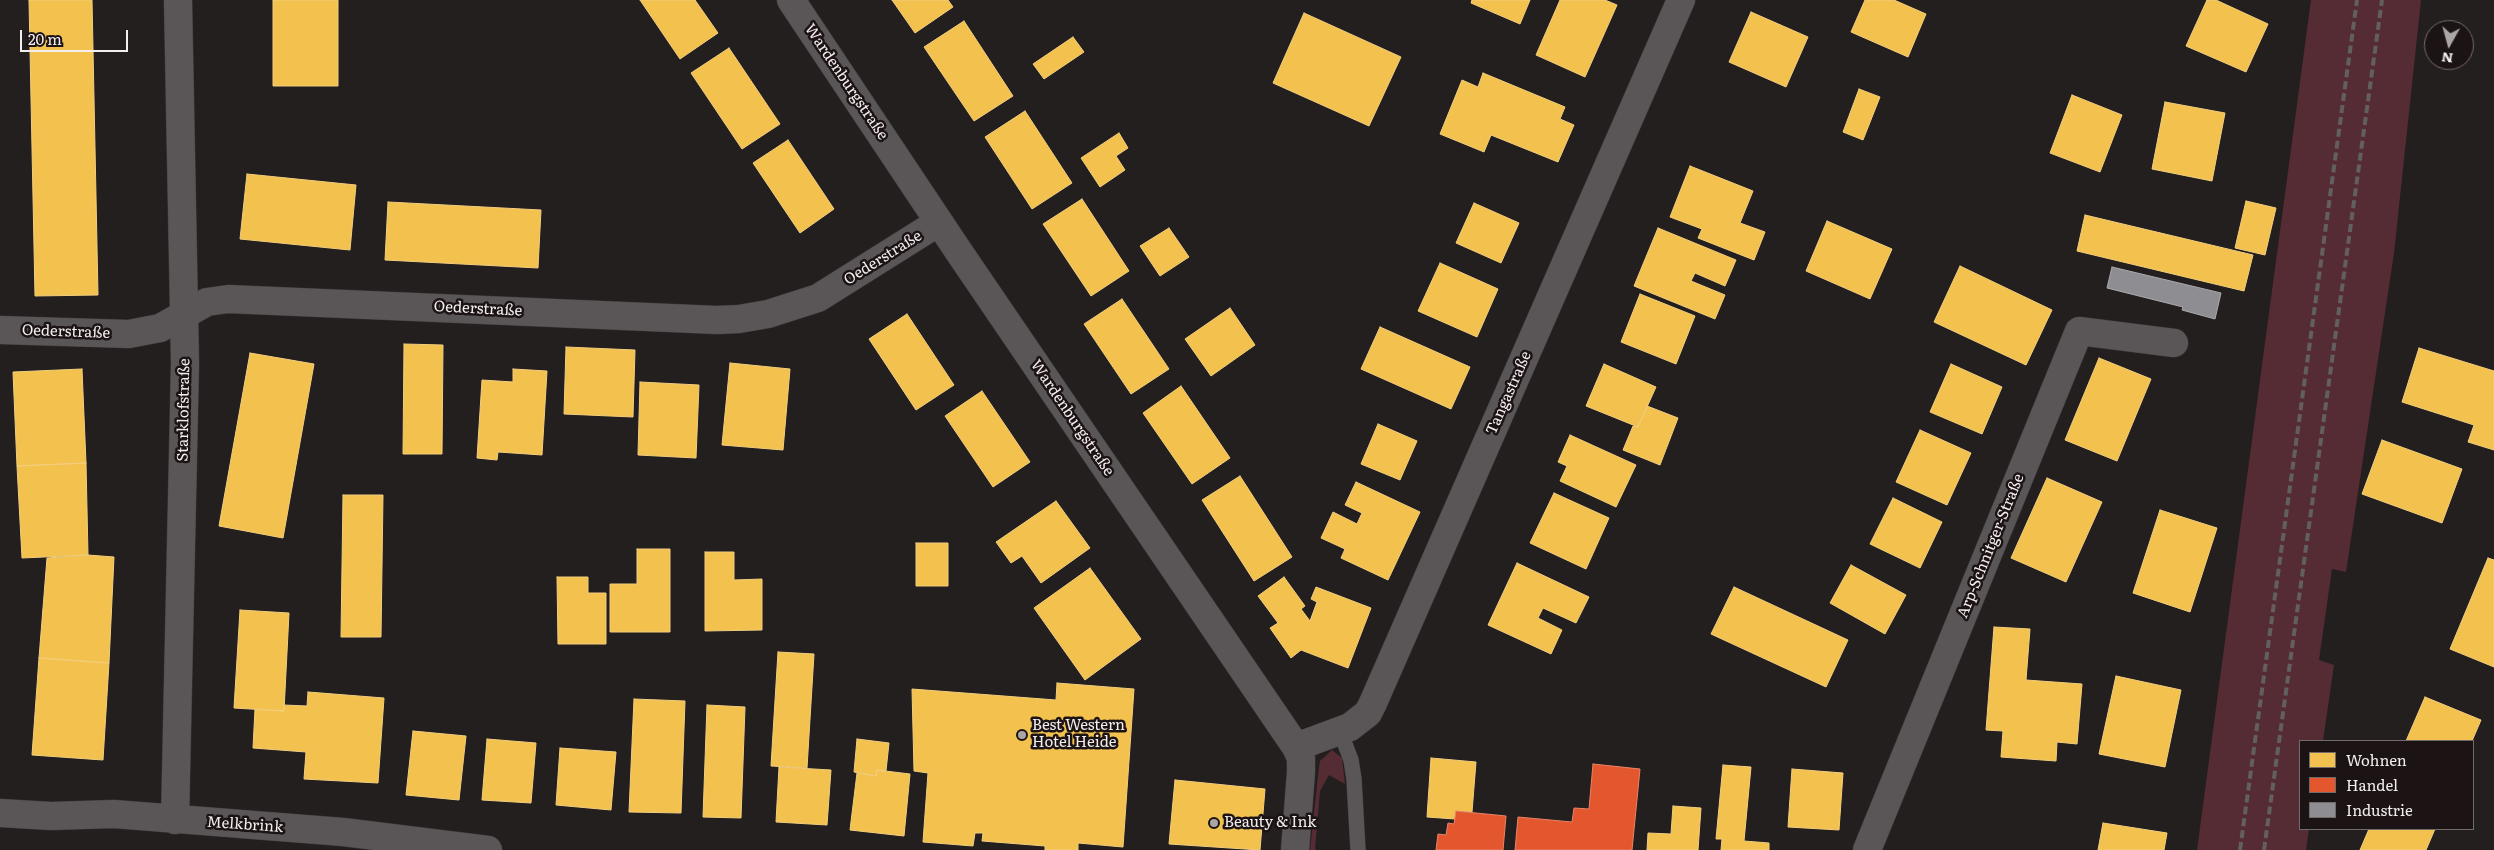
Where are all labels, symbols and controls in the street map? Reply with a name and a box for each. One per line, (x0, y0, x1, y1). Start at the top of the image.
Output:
scale bar (22, 20, 130, 52)
street label: Wardenburgstraße (800, 20, 892, 144)
north arrow (2424, 20, 2474, 70)
text: 20 m (28, 27, 62, 50)
text: N (2440, 48, 2454, 70)
street label: Oederstraße (841, 227, 925, 289)
street label: Oederstraße (433, 298, 523, 320)
street label: Oederstraße (21, 321, 111, 343)
street label: Tangastraße (1483, 348, 1535, 438)
street label: Wardenburgstraße (1026, 356, 1118, 480)
street label: Starklofstraße (174, 358, 194, 462)
street label: Arp-Schnitger-Straße (1954, 471, 2028, 621)
place label: Best Western Hotel Heide (1032, 717, 1125, 752)
marker: Best Western Hotel Heide (1016, 729, 1028, 741)
legend (2299, 740, 2474, 830)
text: Wohnen (2346, 748, 2407, 771)
text: Handel (2346, 773, 2398, 796)
text: Industrie (2346, 798, 2413, 821)
street label: Melkbrink (206, 813, 284, 837)
place label: Beauty & Ink (1224, 814, 1316, 832)
marker: Beauty & Ink (1208, 817, 1220, 829)

